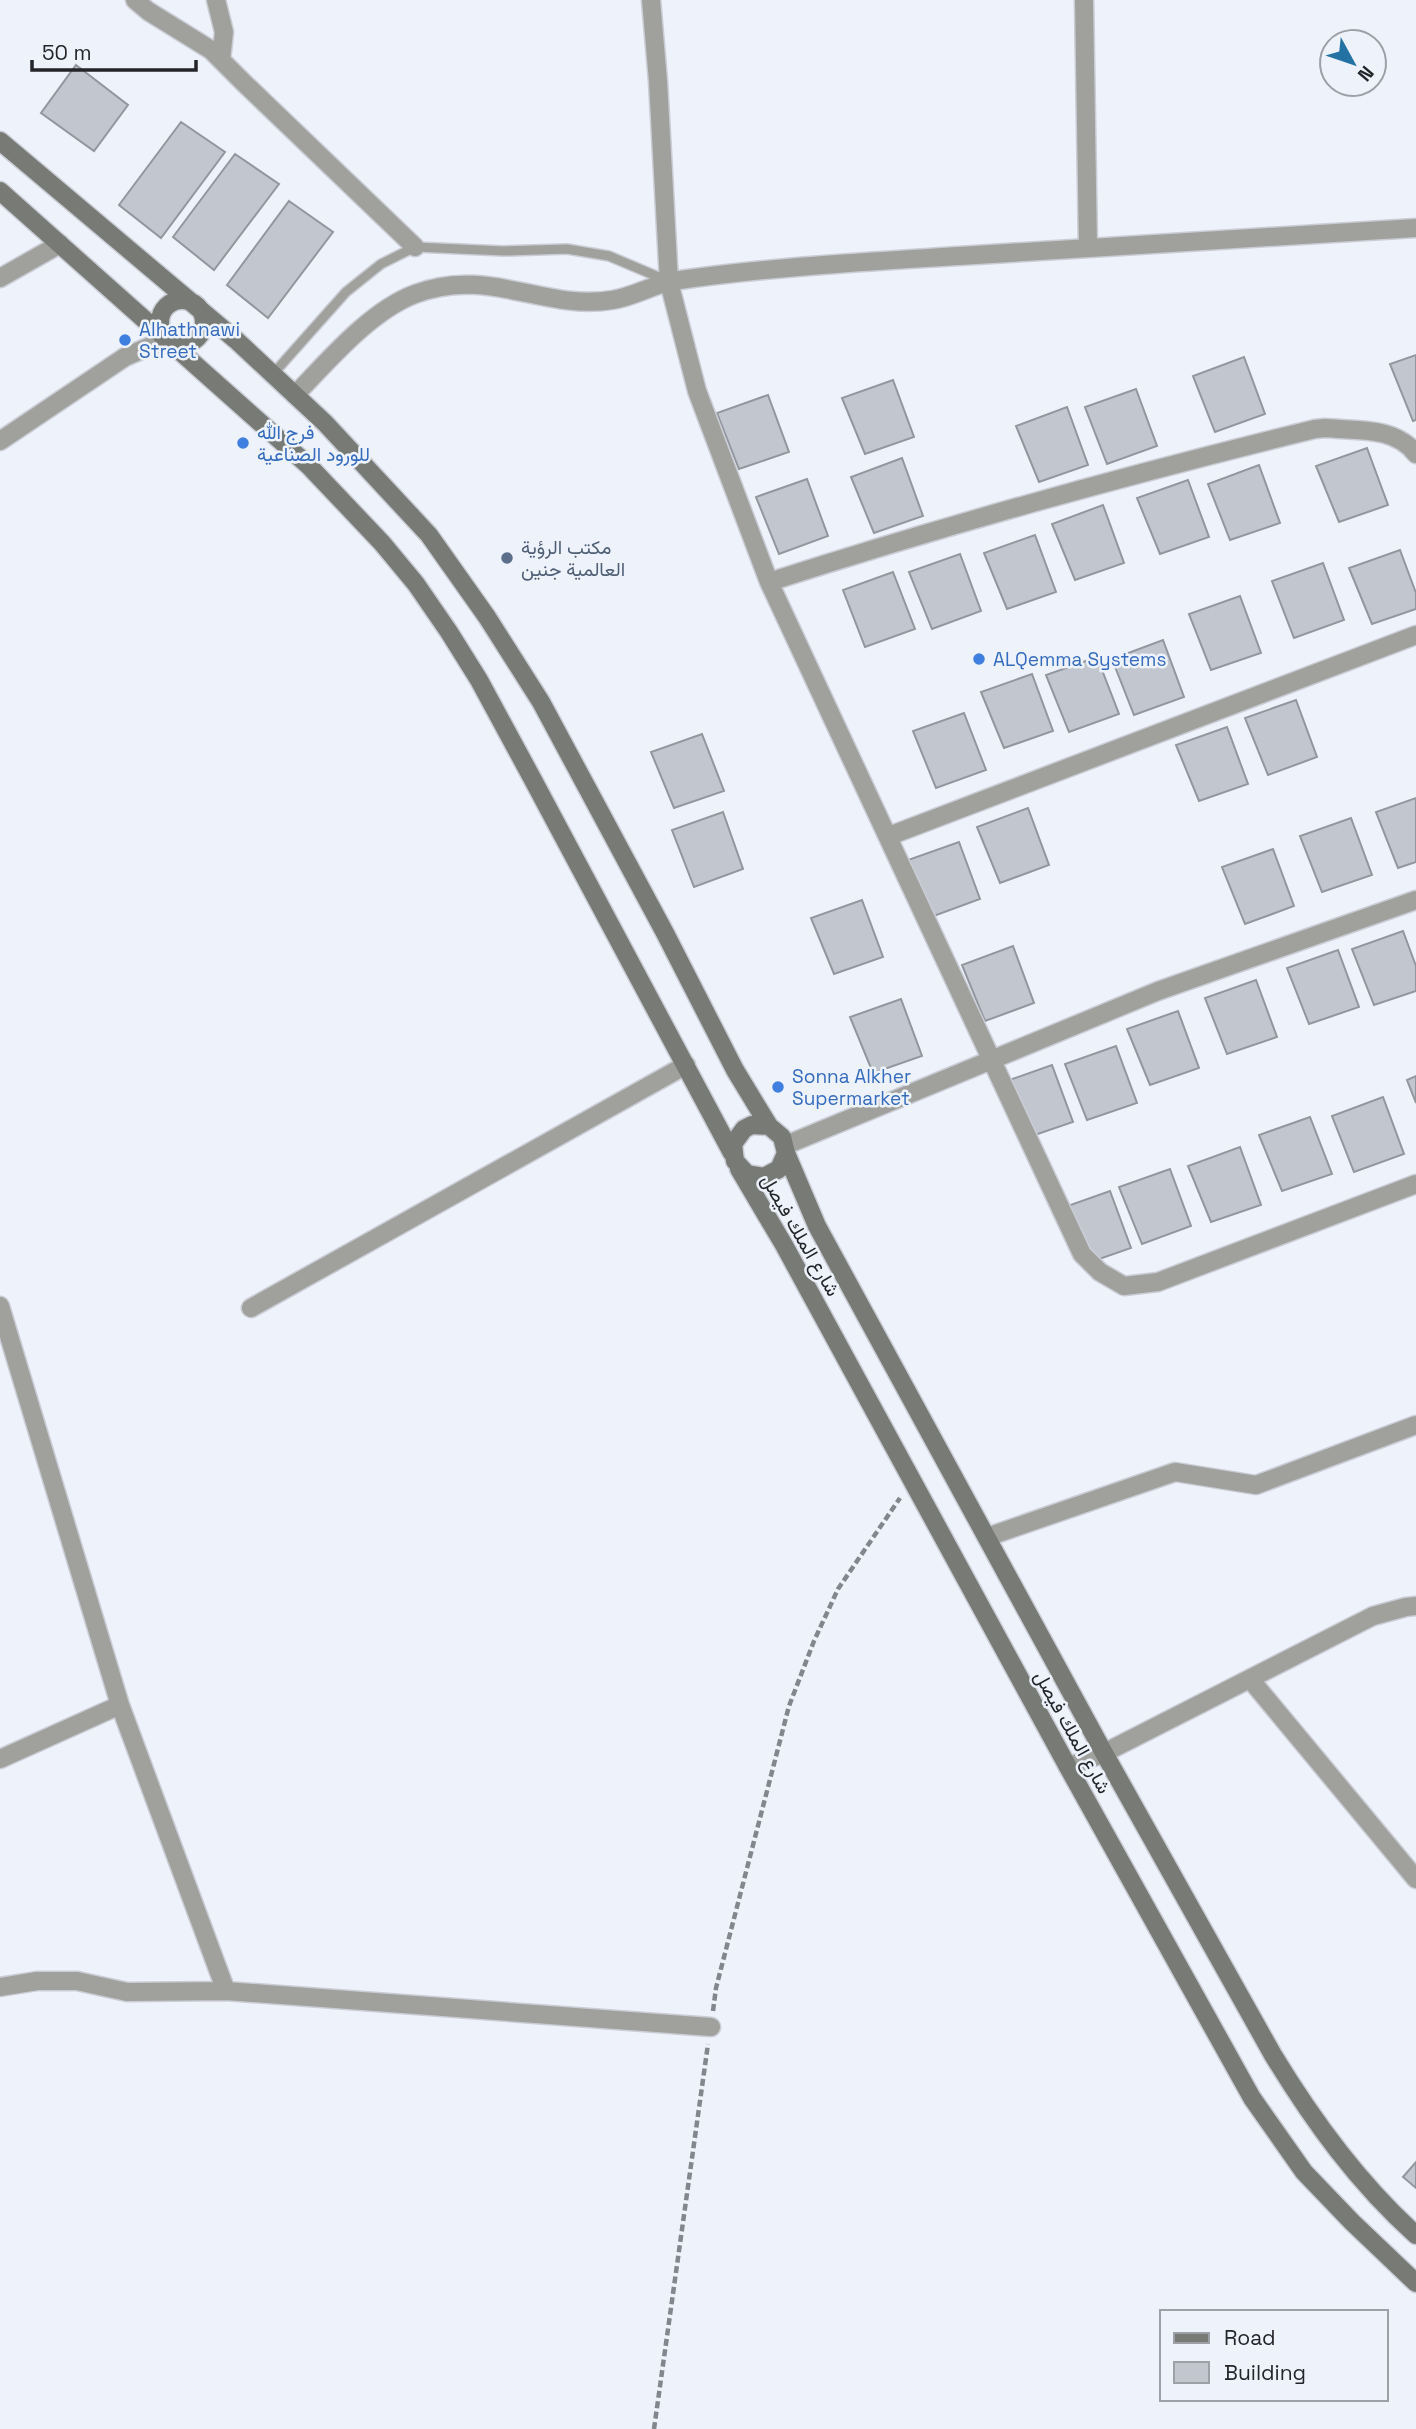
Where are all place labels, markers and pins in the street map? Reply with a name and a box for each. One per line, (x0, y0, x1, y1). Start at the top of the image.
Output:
place label: Alhathnawi Street (139, 317, 240, 364)
marker: Alhathnawi Street (117, 332, 133, 348)
place label: فرج الله للورود الصناعية (257, 420, 370, 467)
marker: فرج الله للورود الصناعية (235, 435, 251, 451)
place label: مكتب الرؤية العالمية جنين (521, 535, 625, 582)
marker: مكتب الرؤية العالمية جنين (499, 550, 515, 566)
place label: ALQemma Systems (993, 647, 1166, 672)
marker: ALQemma Systems (971, 651, 987, 667)
place label: Sonna Alkher Supermarket (792, 1064, 911, 1111)
marker: Sonna Alkher Supermarket (770, 1079, 786, 1095)

